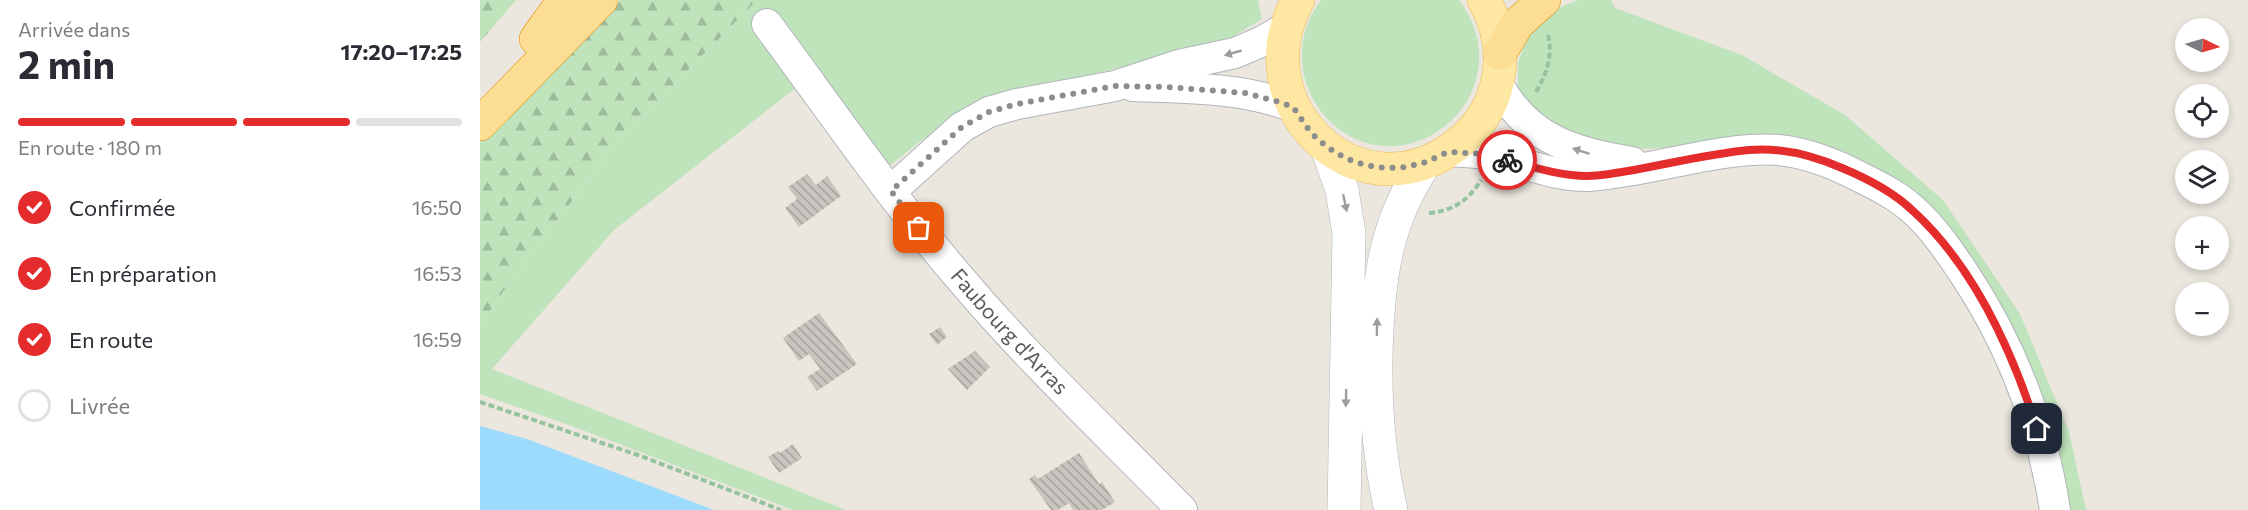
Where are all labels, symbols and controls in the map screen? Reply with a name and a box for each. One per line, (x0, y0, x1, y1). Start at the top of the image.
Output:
text: Arrivée dans (18, 17, 130, 41)
north arrow (2175, 18, 2229, 72)
map controls (2175, 18, 2229, 336)
text: 17:20–17:25 (340, 38, 462, 65)
text: 2 min (18, 39, 115, 87)
one-way arrow (1224, 49, 1242, 58)
button: locate (2175, 84, 2229, 138)
courier (1477, 130, 1537, 190)
text: En route · 180 m (18, 135, 162, 159)
icon: bike (1491, 144, 1524, 177)
one-way arrow (1572, 146, 1590, 155)
button: layers (2175, 150, 2229, 204)
icon: check (18, 191, 51, 224)
text: Confirmée (69, 194, 175, 221)
one-way arrow (1341, 194, 1350, 213)
text: 16:50 (412, 195, 462, 219)
pin (893, 202, 944, 253)
icon: bag (902, 211, 935, 244)
button: + (2175, 216, 2229, 270)
icon: check (18, 257, 51, 290)
text: En préparation (69, 260, 217, 287)
text: 16:53 (414, 261, 462, 285)
street label: Faubourg d'Arras (946, 263, 1074, 399)
button: − (2175, 282, 2229, 336)
one-way arrow (1372, 317, 1382, 336)
icon: check (18, 323, 51, 356)
text: En route (69, 326, 153, 353)
text: 16:59 (413, 327, 462, 351)
one-way arrow (1341, 388, 1351, 407)
text: Livrée (69, 392, 130, 419)
pin (2011, 403, 2062, 454)
icon: home (2020, 412, 2053, 445)

